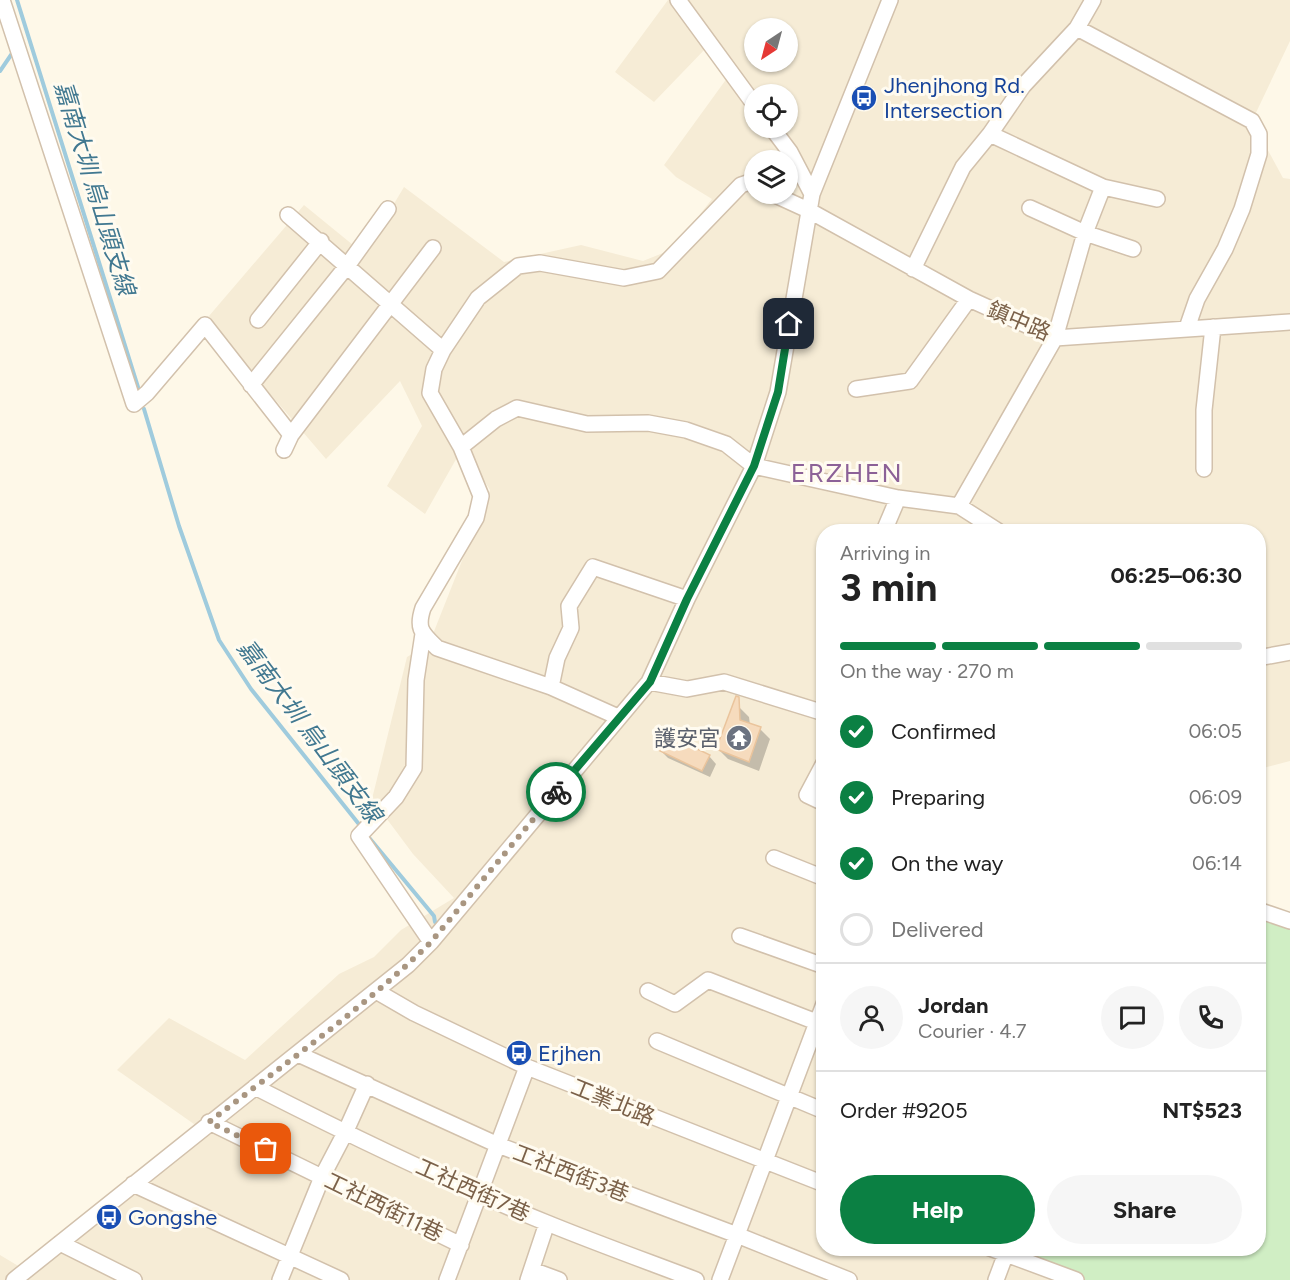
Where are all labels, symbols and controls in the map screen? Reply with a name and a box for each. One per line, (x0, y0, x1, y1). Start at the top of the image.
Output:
north arrow (744, 18, 798, 72)
map controls (744, 18, 798, 204)
place label: Jhenjhong Rd. Intersection (884, 72, 1025, 124)
water label: 嘉南大圳 烏山頭支線 (49, 78, 142, 301)
bus stop icon: Jhenjhong Rd. Intersection (849, 83, 879, 113)
button: locate (744, 84, 798, 138)
button: layers (744, 150, 798, 204)
street label: 鎮中路 (983, 296, 1055, 346)
pin (763, 298, 814, 349)
icon: home (772, 307, 805, 340)
district label: ERZHEN (791, 457, 903, 489)
text: Arriving in (840, 541, 930, 565)
text: 06:25–06:30 (1111, 562, 1242, 589)
text: 3 min (840, 564, 937, 611)
water label: 嘉南大圳 烏山頭支線 (232, 634, 390, 831)
text: On the way · 270 m (840, 659, 1014, 683)
icon: check (840, 715, 873, 748)
text: Confirmed (891, 718, 996, 745)
text: 06:05 (1188, 719, 1242, 743)
temple icon: 護安宮 (724, 723, 754, 753)
place label: 護安宮 (654, 725, 720, 752)
courier (526, 762, 586, 822)
icon: bike (540, 776, 573, 809)
icon: check (840, 781, 873, 814)
text: Preparing (891, 784, 985, 811)
text: 06:09 (1189, 785, 1242, 809)
icon: check (840, 847, 873, 880)
text: On the way (891, 850, 1003, 877)
text: 06:14 (1192, 851, 1242, 875)
text: Delivered (891, 916, 984, 943)
button: person (840, 986, 903, 1049)
button: chat (1101, 986, 1164, 1049)
button: phone (1179, 986, 1242, 1049)
text: Jordan (918, 992, 989, 1019)
text: Courier · 4.7 (918, 1019, 1027, 1043)
bus stop icon: Erjhen (504, 1038, 534, 1068)
place label: Erjhen (538, 1040, 601, 1067)
street label: 工業北路 (567, 1073, 659, 1131)
text: Order #9205 (840, 1097, 968, 1124)
text: NT$523 (1162, 1097, 1242, 1124)
pin (240, 1123, 291, 1174)
icon: bag (249, 1132, 282, 1165)
street label: 工社西街3巷 (509, 1139, 633, 1207)
street label: 工社西街7巷 (412, 1153, 534, 1227)
street label: 工社西街11巷 (320, 1167, 448, 1247)
button: Help (840, 1175, 1035, 1244)
button: Share (1047, 1175, 1242, 1244)
bus stop icon: Gongshe (94, 1202, 124, 1232)
place label: Gongshe (128, 1204, 217, 1231)

